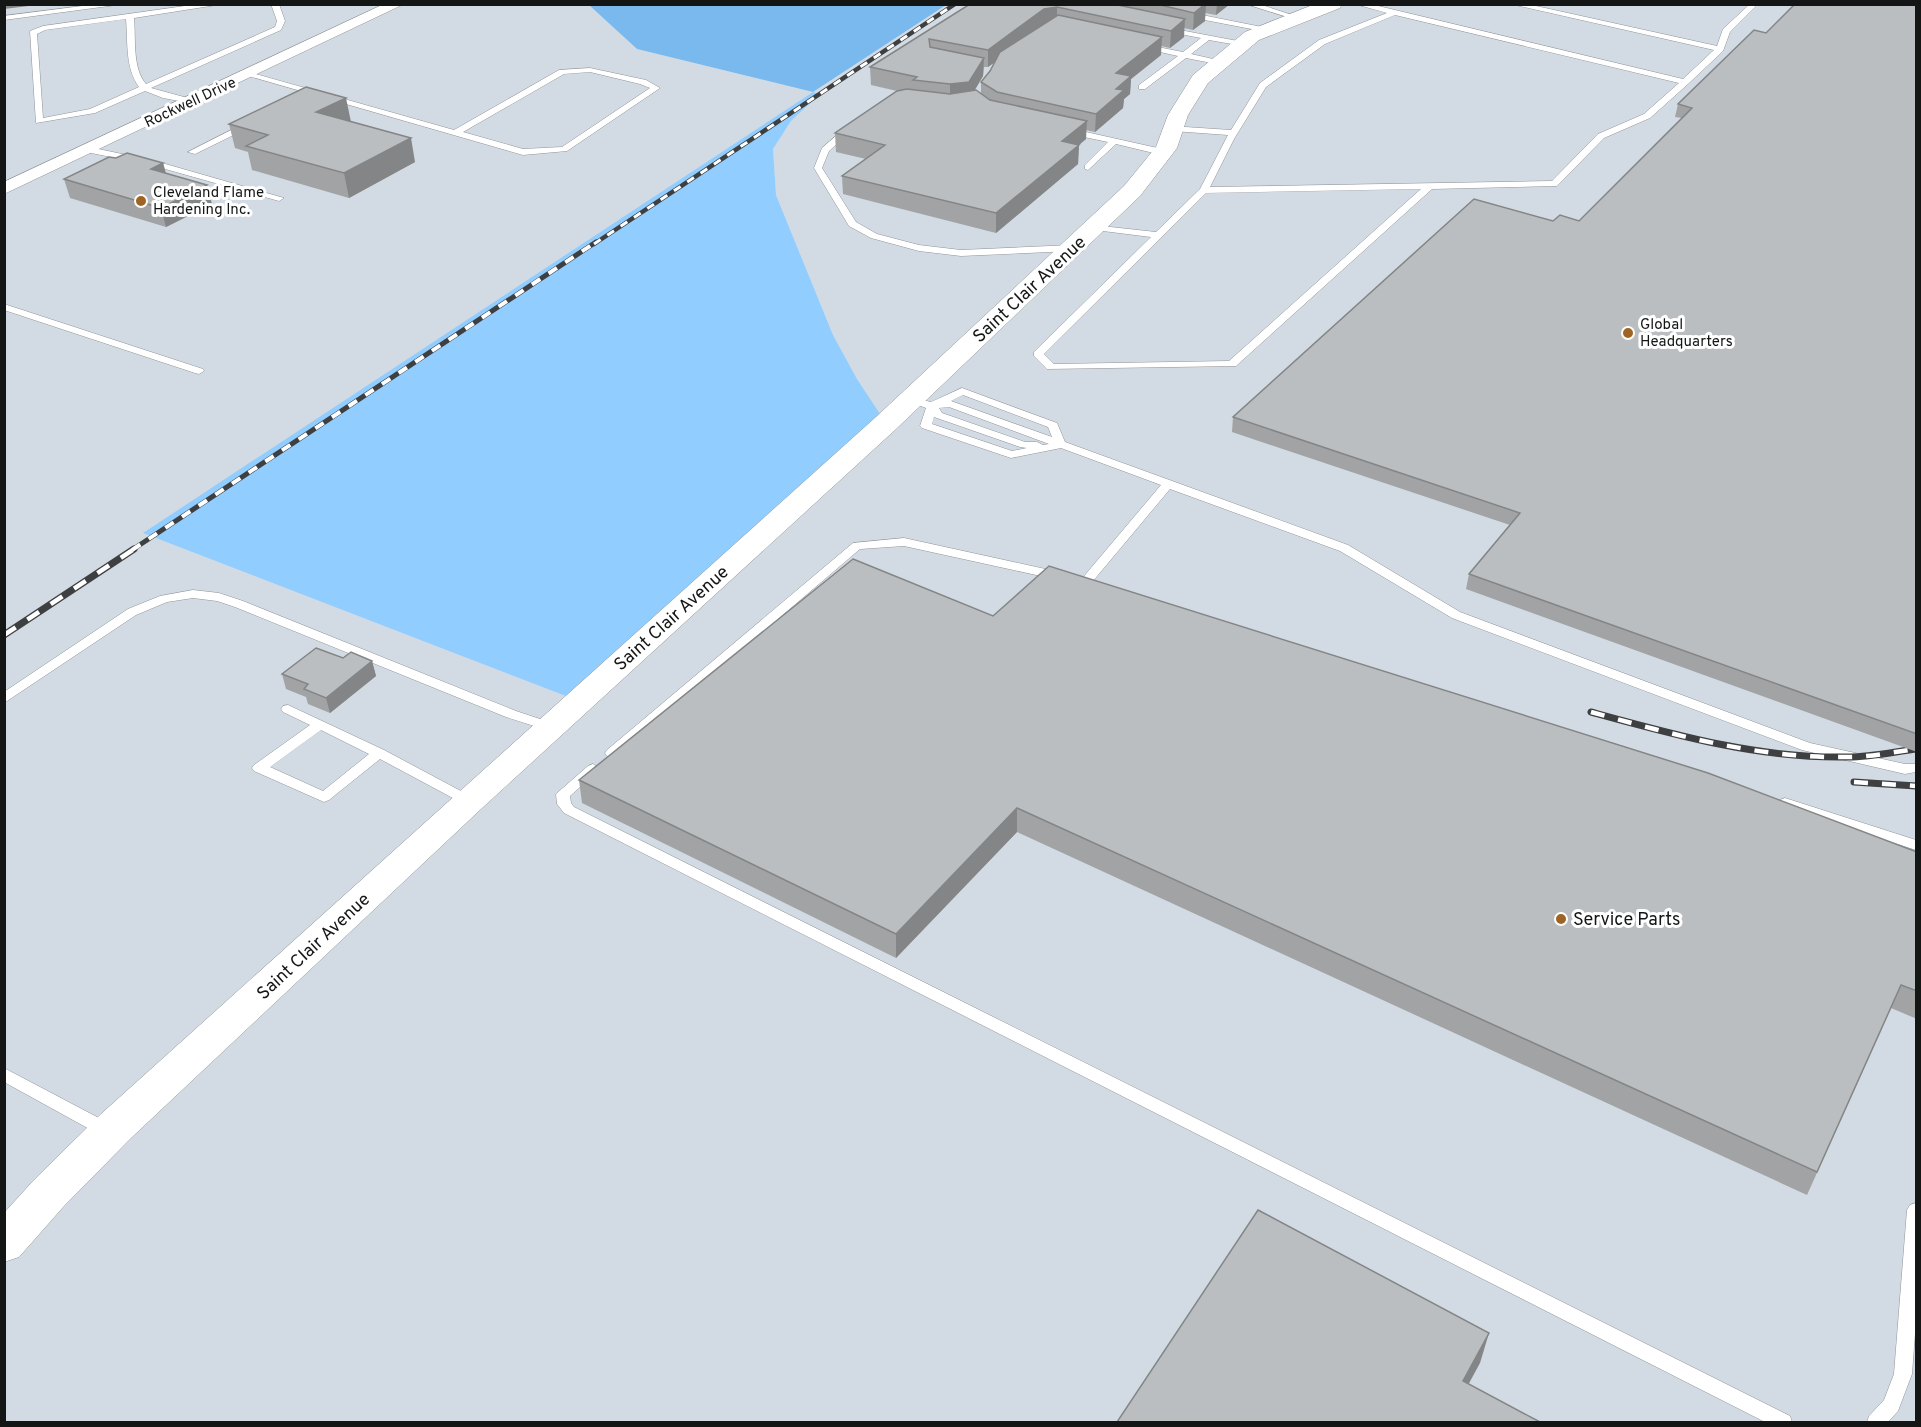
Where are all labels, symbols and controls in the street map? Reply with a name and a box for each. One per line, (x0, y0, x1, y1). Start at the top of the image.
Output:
street label: Rockwell Drive (142, 74, 240, 133)
place label: Cleveland Flame Hardening Inc. (153, 184, 264, 220)
marker: Cleveland Flame Hardening Inc. (134, 194, 148, 208)
street label: Saint Clair Avenue (968, 232, 1092, 349)
place label: Global Headquarters (1640, 316, 1733, 352)
marker: Global Headquarters (1621, 326, 1635, 340)
street label: Saint Clair Avenue (610, 561, 734, 677)
street label: Saint Clair Avenue (252, 889, 376, 1006)
place label: Service Parts (1573, 909, 1680, 932)
marker: Service Parts (1554, 912, 1568, 926)

